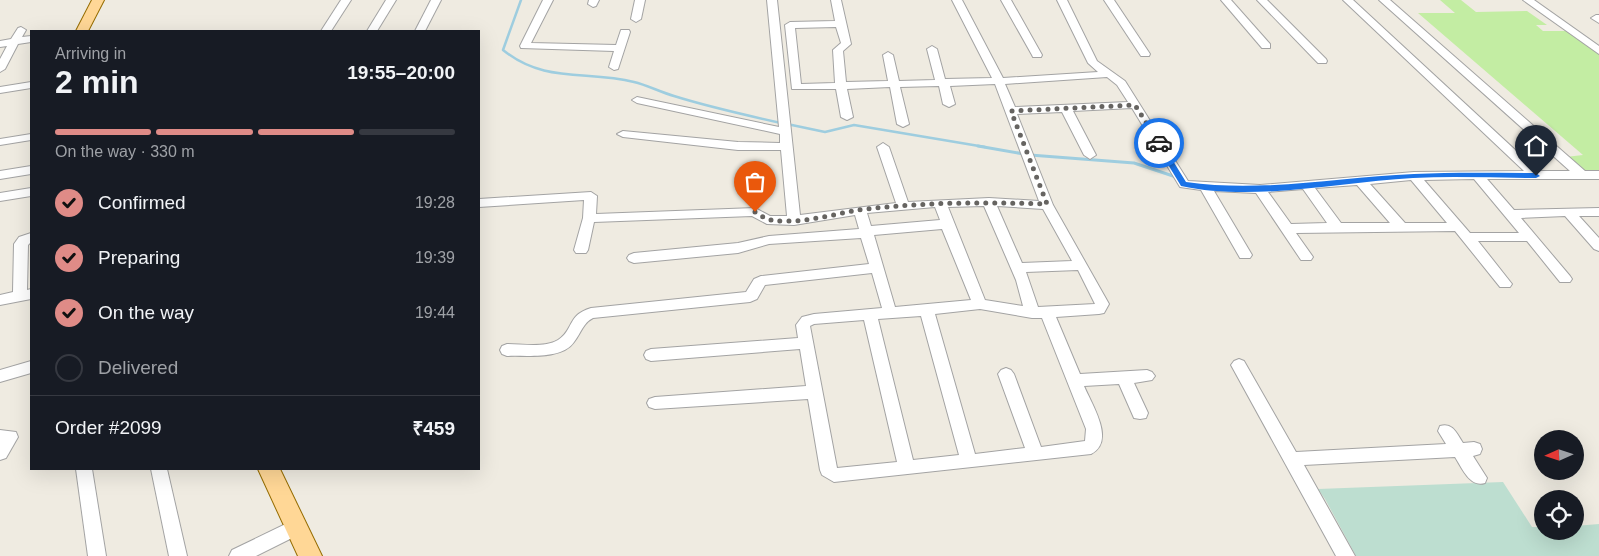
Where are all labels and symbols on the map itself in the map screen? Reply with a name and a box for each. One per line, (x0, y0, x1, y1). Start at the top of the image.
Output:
courier (1134, 118, 1184, 168)
pin (1515, 125, 1557, 176)
pin (734, 161, 776, 212)
north arrow (1534, 430, 1584, 480)

